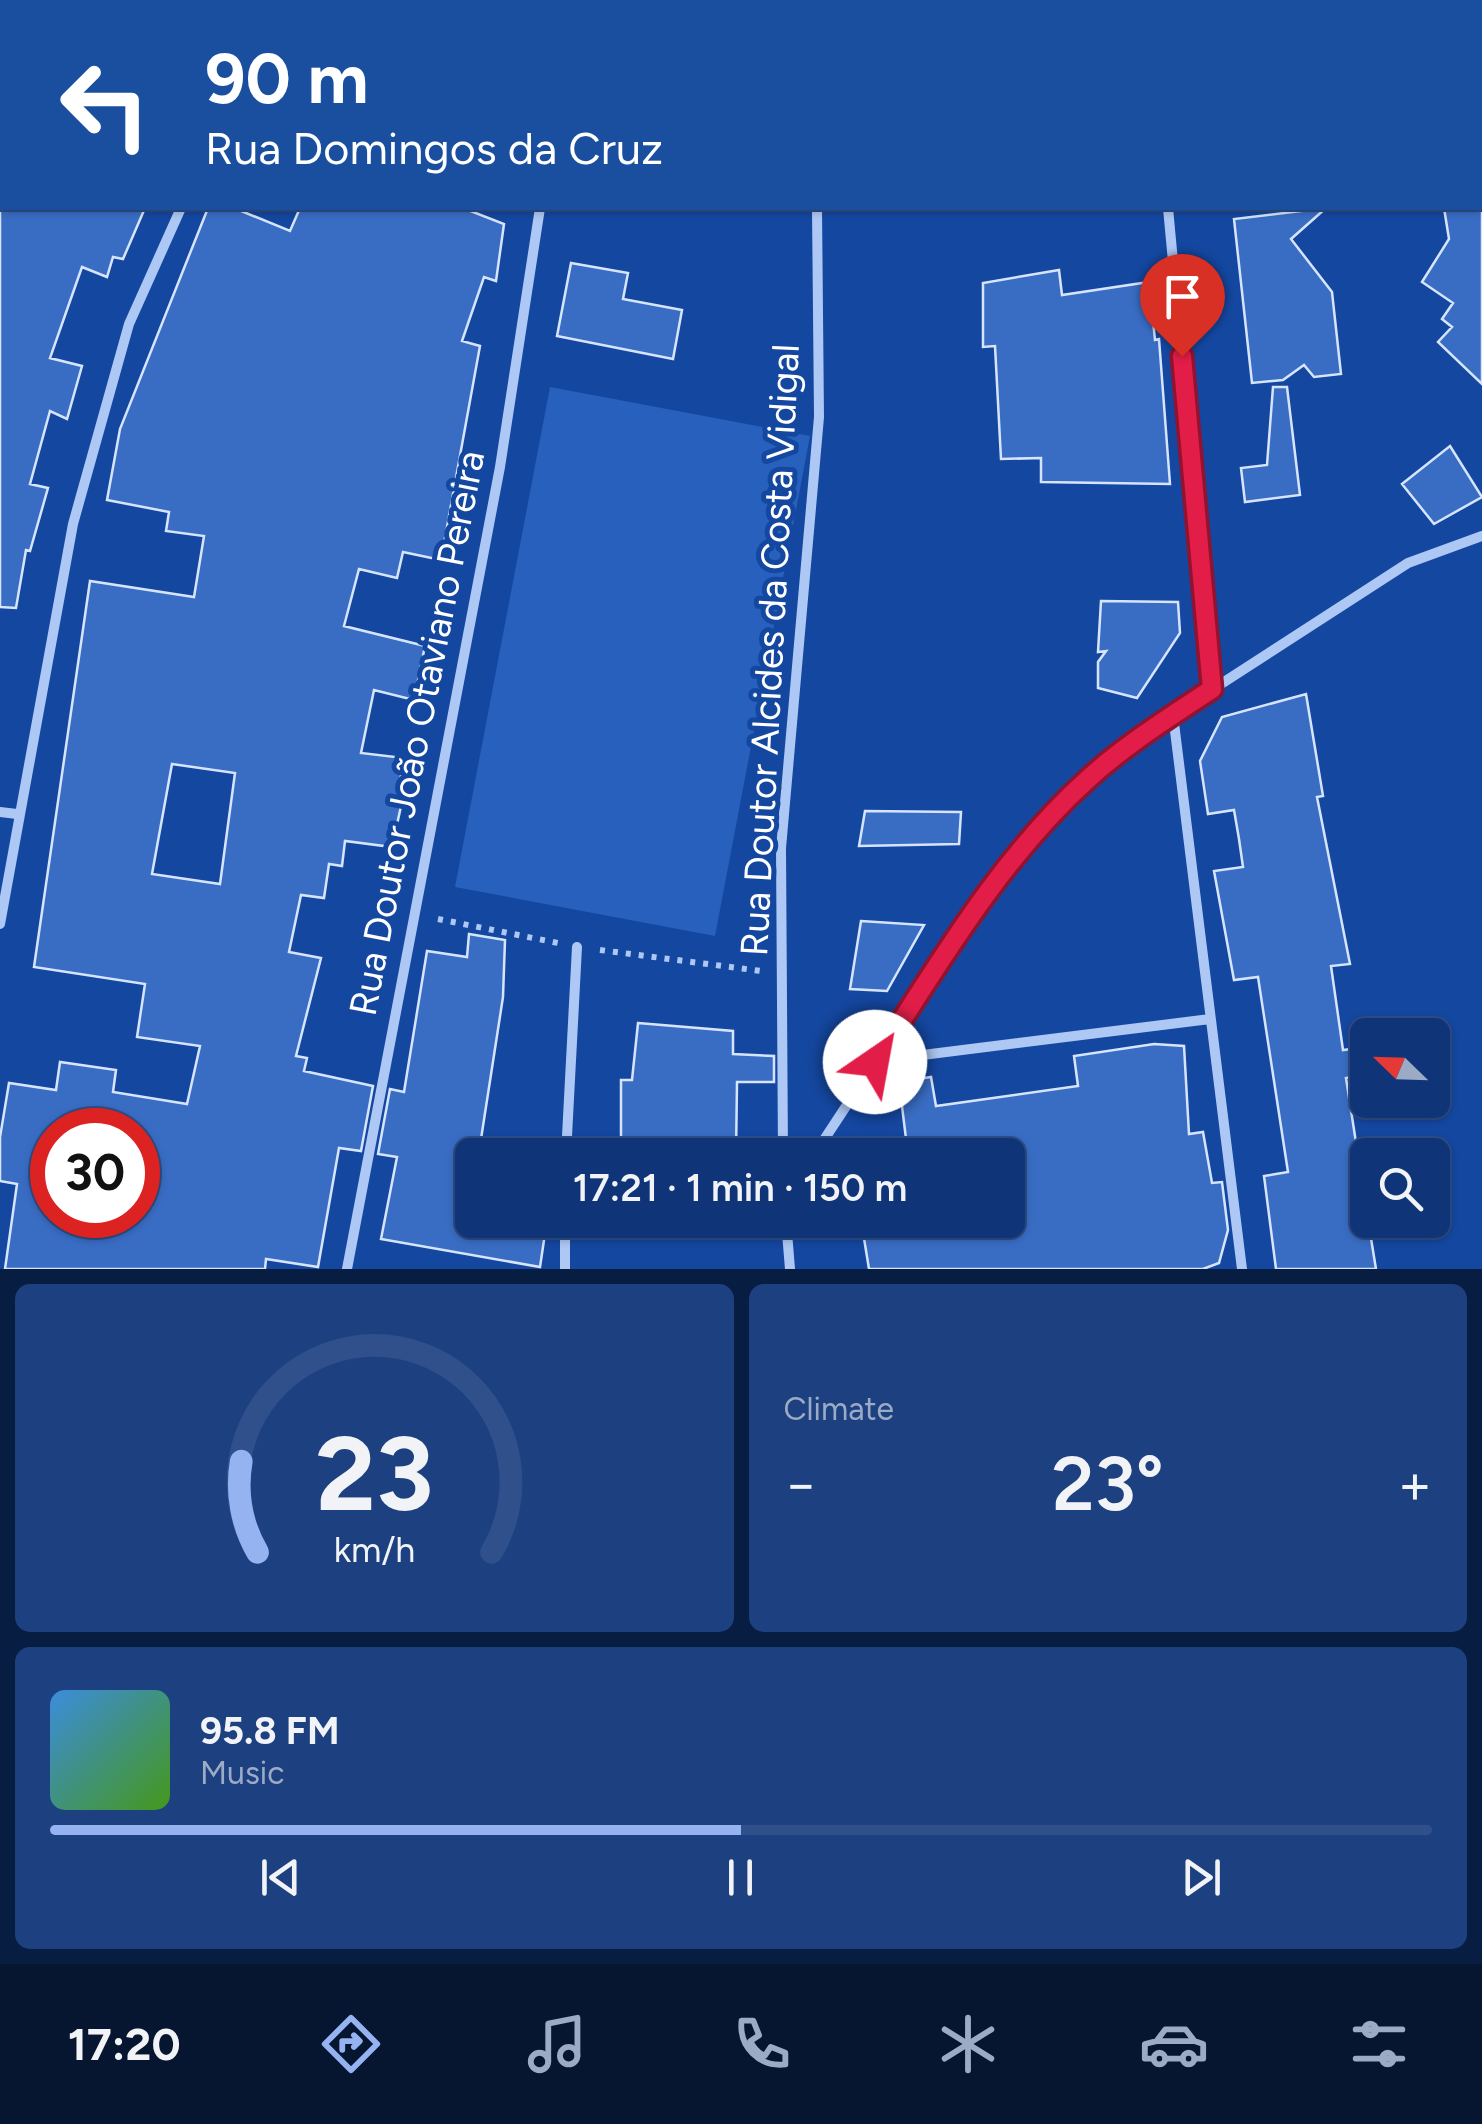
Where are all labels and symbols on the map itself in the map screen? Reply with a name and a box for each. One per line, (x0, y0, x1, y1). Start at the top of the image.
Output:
pin (1140, 254, 1225, 357)
street label: Rua Doutor Alcides da Costa Vidigal (731, 343, 809, 957)
street label: Rua Doutor João Otaviano Pereira (340, 447, 494, 1019)
position arrow (823, 1010, 927, 1114)
north arrow (1350, 1018, 1450, 1118)
speed limit sign: 30 (30, 1108, 160, 1238)

